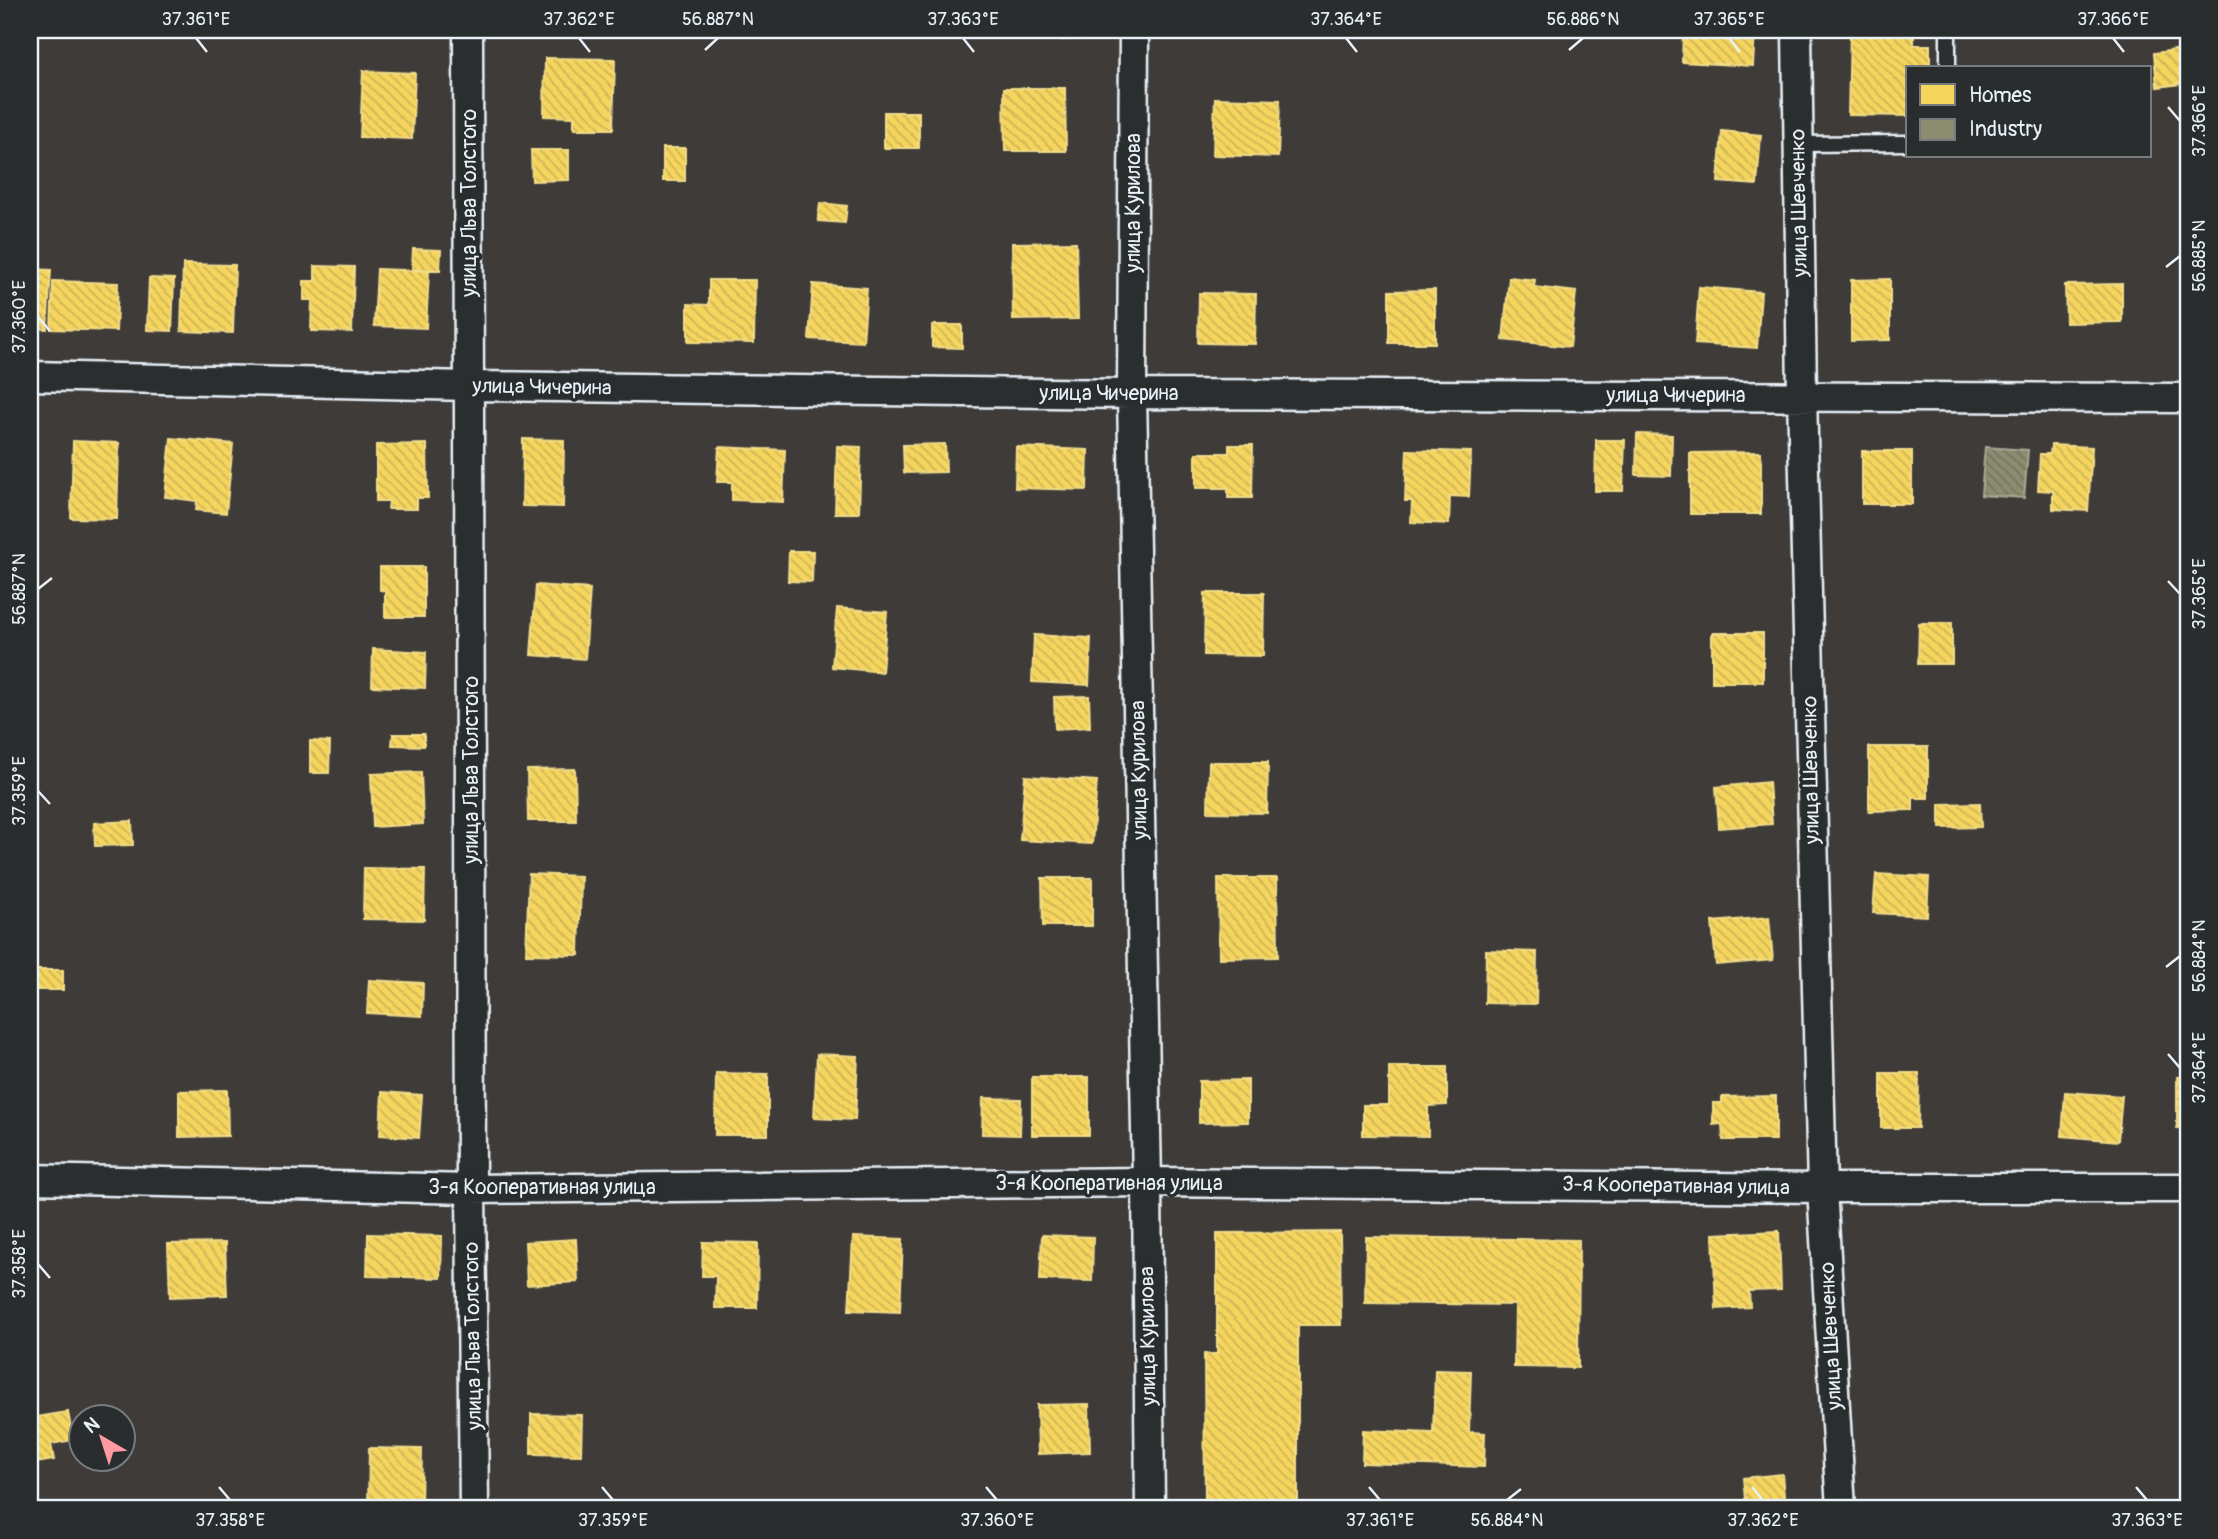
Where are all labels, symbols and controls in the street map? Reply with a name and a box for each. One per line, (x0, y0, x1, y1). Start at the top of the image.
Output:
text: 37.361°E (162, 8, 230, 31)
text: 37.362°E (543, 8, 615, 31)
text: 56.887°N (682, 8, 754, 31)
text: 37.363°E (927, 8, 999, 31)
text: 37.364°E (1310, 8, 1382, 31)
text: 56.886°N (1547, 8, 1619, 31)
text: 37.365°E (1693, 8, 1765, 31)
text: 37.366°E (2077, 8, 2149, 31)
legend (1906, 66, 2152, 158)
text: Homes (1969, 82, 2032, 109)
text: 37.366°E (2188, 85, 2211, 157)
street label: улица Льва Толстого (456, 109, 483, 298)
text: Industry (1969, 116, 2042, 143)
street label: улица Шевченко (1784, 129, 1814, 278)
street label: улица Курилова (1120, 133, 1147, 274)
text: 56.885°N (2188, 220, 2211, 292)
text: 37.360°E (8, 280, 31, 354)
street label: улица Чичерина (471, 372, 612, 402)
street label: улица Чичерина (1038, 380, 1179, 407)
street label: улица Чичерина (1605, 382, 1746, 409)
text: 56.887°N (8, 553, 31, 625)
text: 37.365°E (2188, 558, 2211, 630)
street label: улица Льва Толстого (458, 676, 485, 865)
street label: улица Шевченко (1796, 696, 1826, 845)
street label: улица Курилова (1124, 700, 1154, 841)
text: 37.359°E (8, 756, 31, 826)
text: 56.884°N (2188, 920, 2211, 992)
text: 37.364°E (2188, 1032, 2211, 1104)
street label: 3-я Кооперативная улица (995, 1170, 1223, 1197)
street label: 3-я Кооперативная улица (1562, 1171, 1790, 1201)
street label: 3-я Кооперативная улица (428, 1174, 656, 1201)
text: 37.358°E (8, 1229, 31, 1299)
street label: улица Льва Толстого (458, 1242, 488, 1431)
street label: улица Шевченко (1814, 1261, 1848, 1412)
street label: улица Курилова (1133, 1266, 1163, 1407)
north arrow (66, 1402, 136, 1472)
text: N (79, 1412, 105, 1439)
text: 37.358°E (195, 1509, 265, 1532)
text: 37.359°E (578, 1509, 648, 1532)
text: 37.360°E (960, 1509, 1034, 1532)
text: 37.361°E (1346, 1509, 1414, 1532)
text: 56.884°N (1471, 1509, 1543, 1532)
text: 37.362°E (1727, 1509, 1799, 1532)
text: 37.363°E (2111, 1509, 2183, 1532)

